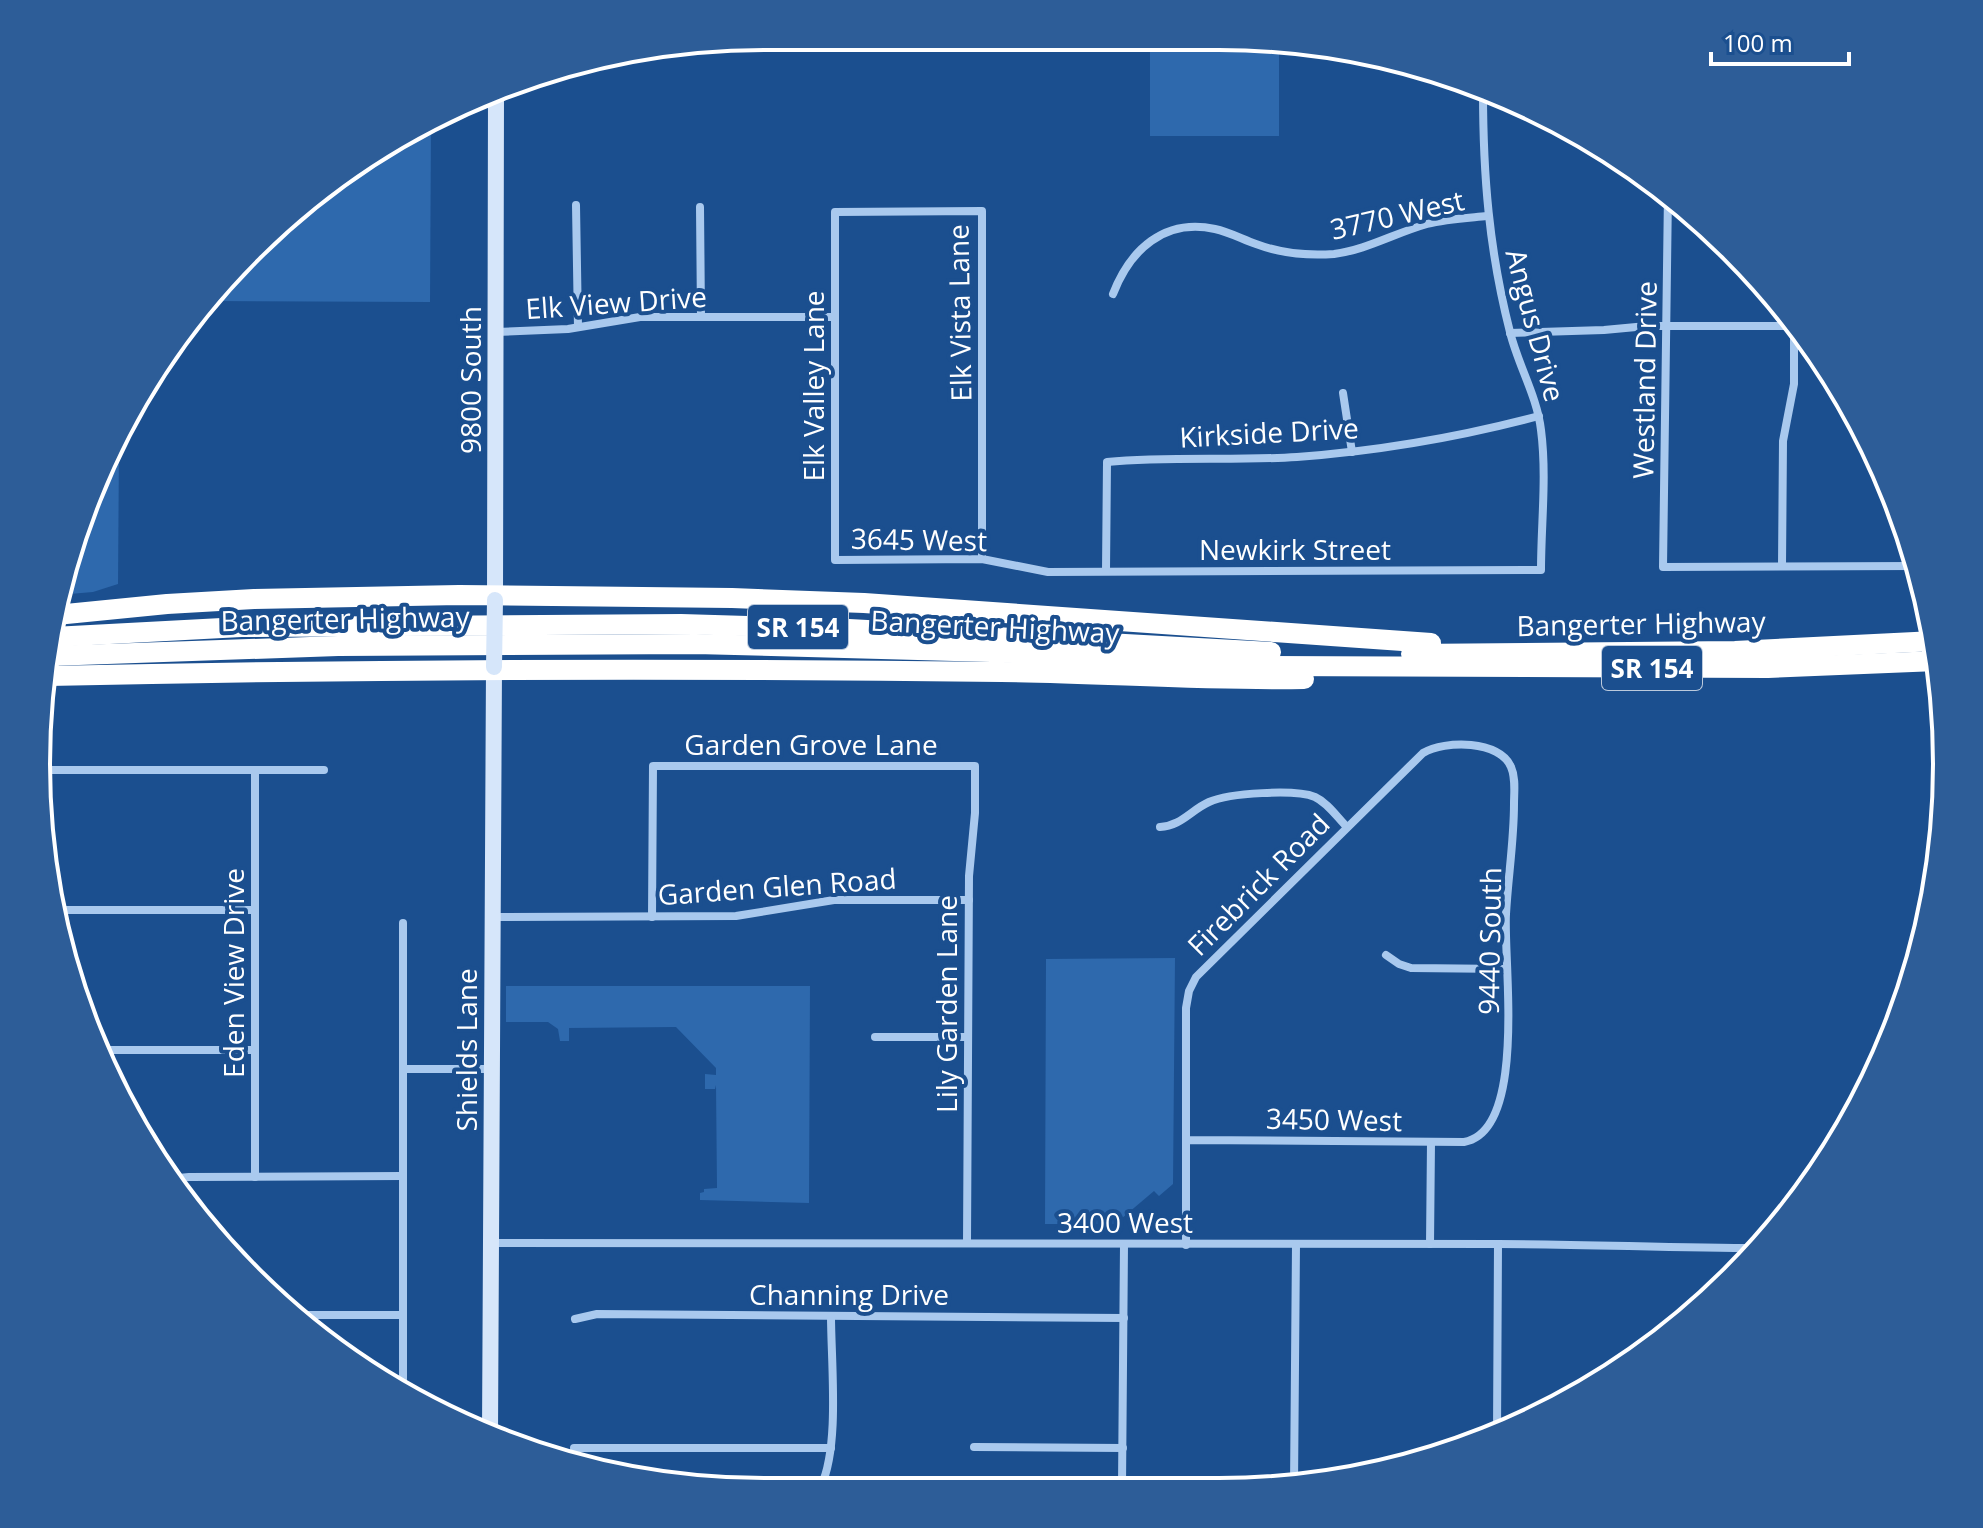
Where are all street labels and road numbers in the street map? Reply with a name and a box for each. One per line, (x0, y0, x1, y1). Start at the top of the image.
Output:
street label: 3770 West (1326, 180, 1468, 248)
street label: Elk Vista Lane (938, 224, 980, 402)
street label: Angus Drive (1497, 245, 1575, 405)
street label: Elk View Drive (524, 277, 708, 327)
street label: Westland Drive (1623, 281, 1665, 479)
street label: Elk Valley Lane (794, 290, 832, 482)
street label: 9800 South (451, 306, 489, 454)
street label: Kirkside Drive (1178, 408, 1360, 456)
street label: 3645 West (851, 519, 987, 559)
street label: Newkirk Street (1199, 530, 1391, 568)
street label: Bangerter Highway (220, 597, 471, 639)
street label: Bangerter Highway (870, 601, 1121, 652)
street label: Bangerter Highway (1516, 602, 1767, 644)
road number: SR 154 (748, 605, 848, 649)
road number: SR 154 (1602, 646, 1702, 690)
street label: Garden Grove Lane (684, 725, 938, 763)
street label: Firebrick Road (1179, 805, 1337, 963)
street label: Garden Glen Road (656, 859, 898, 913)
street label: 9440 South (1469, 867, 1509, 1015)
street label: Eden View Drive (214, 868, 252, 1078)
street label: Lily Garden Lane (927, 895, 965, 1113)
street label: Shields Lane (447, 968, 485, 1132)
street label: 3450 West (1266, 1099, 1402, 1139)
street label: 3400 West (1057, 1203, 1193, 1241)
street label: Channing Drive (749, 1275, 949, 1313)

